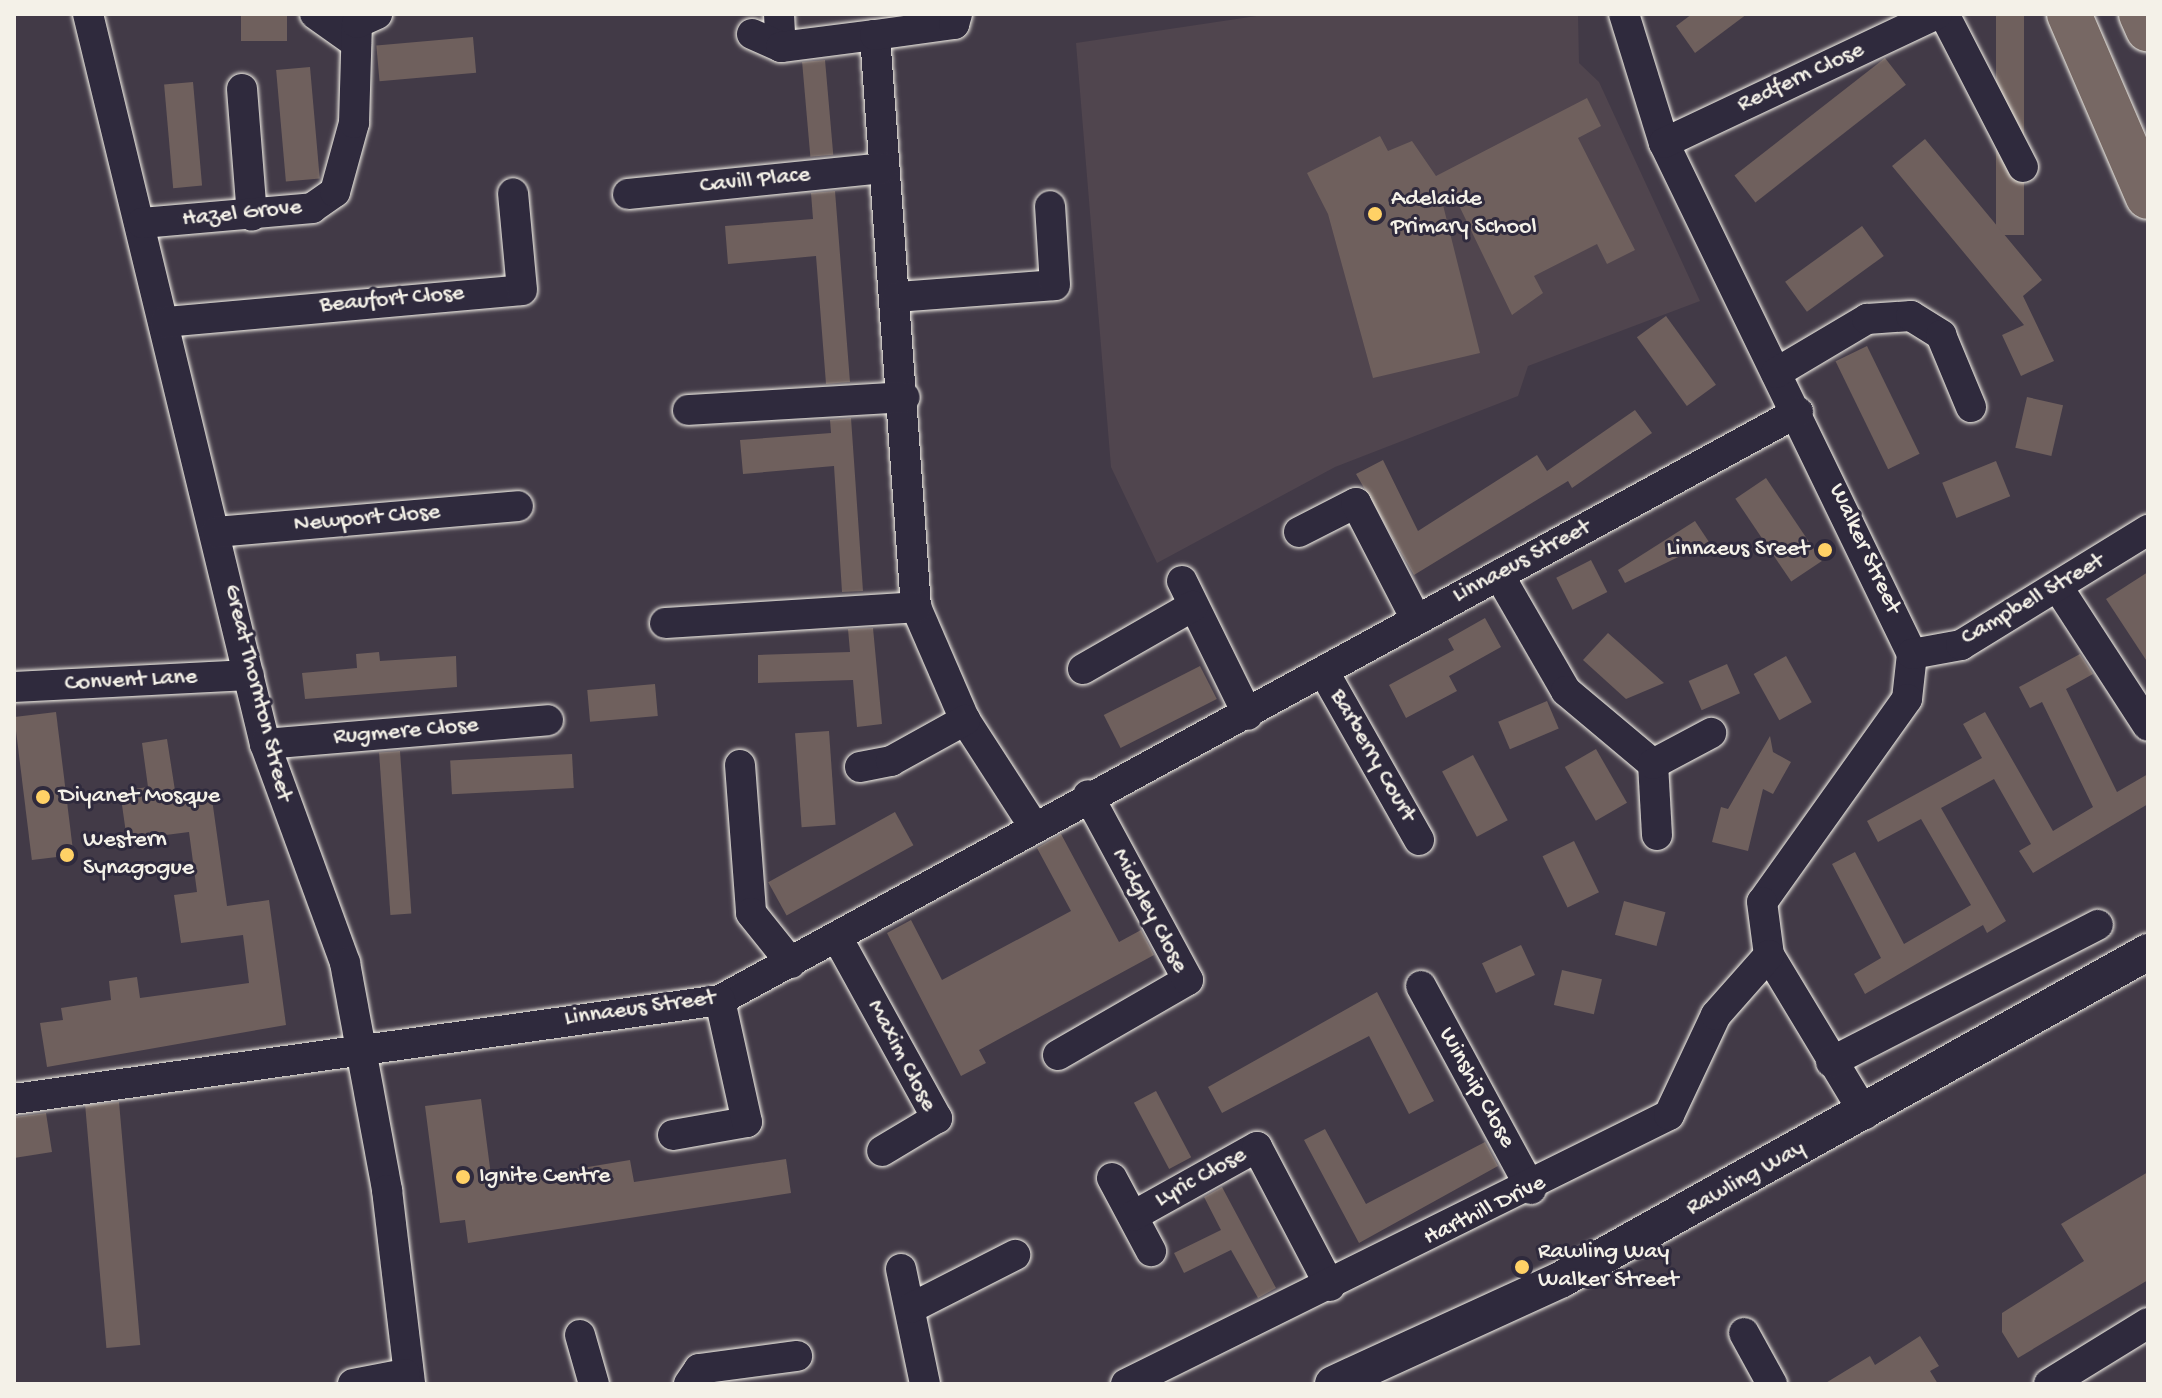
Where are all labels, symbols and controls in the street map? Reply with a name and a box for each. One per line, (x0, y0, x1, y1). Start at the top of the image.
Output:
street label: Redfern Close (1733, 36, 1869, 120)
street label: Cavill Place (698, 161, 812, 201)
place label: Adelaide Primary School (1391, 186, 1537, 242)
street label: Hazel Grove (181, 193, 303, 235)
marker: Adelaide Primary School (1366, 205, 1384, 223)
street label: Beaufort Close (319, 279, 465, 321)
street label: Walker Street (1821, 479, 1907, 619)
street label: Newport Close (293, 498, 441, 540)
street label: Linnaeus Street (1448, 514, 1596, 610)
place label: Linnaeus Sreet (1667, 536, 1809, 564)
marker: Linnaeus Sreet (1816, 541, 1834, 559)
street label: Campbell Street (1956, 547, 2110, 653)
street label: Great Thornton Street (216, 582, 298, 804)
street label: Convent Lane (64, 663, 198, 699)
street label: Barberry Court (1322, 684, 1422, 828)
street label: Rugmere Close (332, 711, 480, 753)
place label: Diyanet Mosque (59, 783, 220, 811)
marker: Diyanet Mosque (34, 788, 52, 806)
place label: Western Synagogue (83, 827, 194, 883)
street label: Midgley Close (1104, 844, 1194, 978)
marker: Western Synagogue (58, 846, 76, 864)
street label: Linnaeus Street (563, 984, 717, 1034)
street label: Maxim Close (860, 995, 942, 1117)
street label: Winship Close (1431, 1023, 1521, 1153)
street label: Rawling Way (1682, 1135, 1810, 1223)
street label: Lyric Close (1150, 1141, 1252, 1215)
place label: Ignite Centre (479, 1163, 610, 1191)
marker: Ignite Centre (454, 1168, 472, 1186)
street label: Harthill Drive (1419, 1169, 1551, 1253)
place label: Rawling Way Walker Street (1538, 1239, 1678, 1295)
marker: Rawling Way Walker Street (1513, 1258, 1531, 1276)

